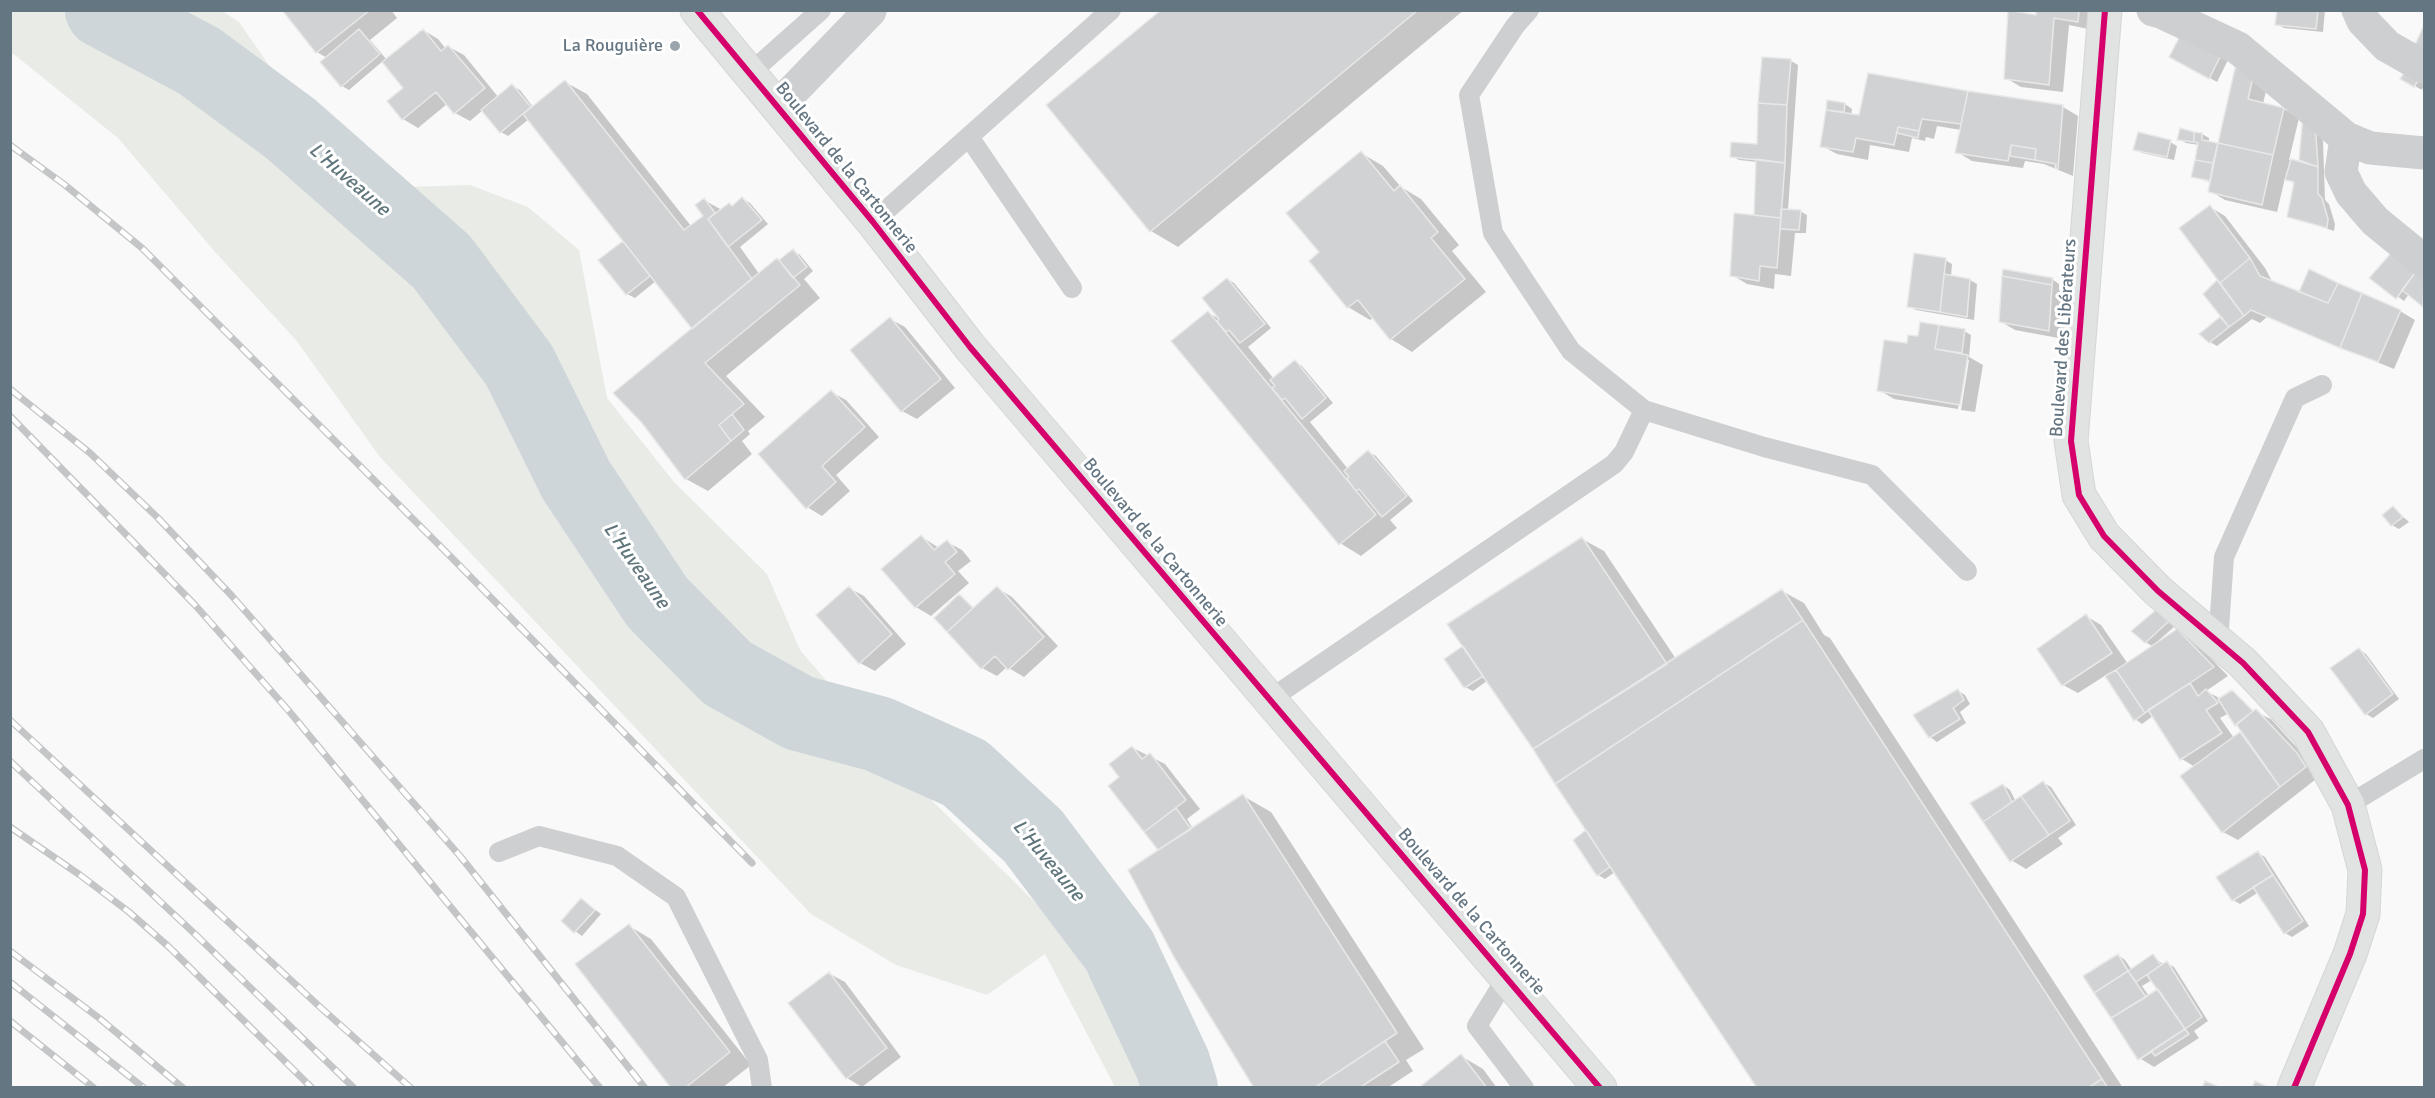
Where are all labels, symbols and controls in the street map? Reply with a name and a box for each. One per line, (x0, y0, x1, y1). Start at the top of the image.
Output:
place label: La Rouguière (562, 35, 663, 57)
marker: La Rouguière (668, 39, 682, 53)
street label: Boulevard de la Cartonnerie (770, 78, 922, 258)
water label: L'Huveaune (304, 138, 394, 222)
street label: Boulevard des Libérateurs (2046, 238, 2082, 438)
street label: Boulevard de la Cartonnerie (1078, 454, 1232, 632)
water label: L'Huveaune (598, 518, 674, 614)
water label: L'Huveaune (1007, 815, 1089, 907)
street label: Boulevard de la Cartonnerie (1393, 824, 1549, 1000)

